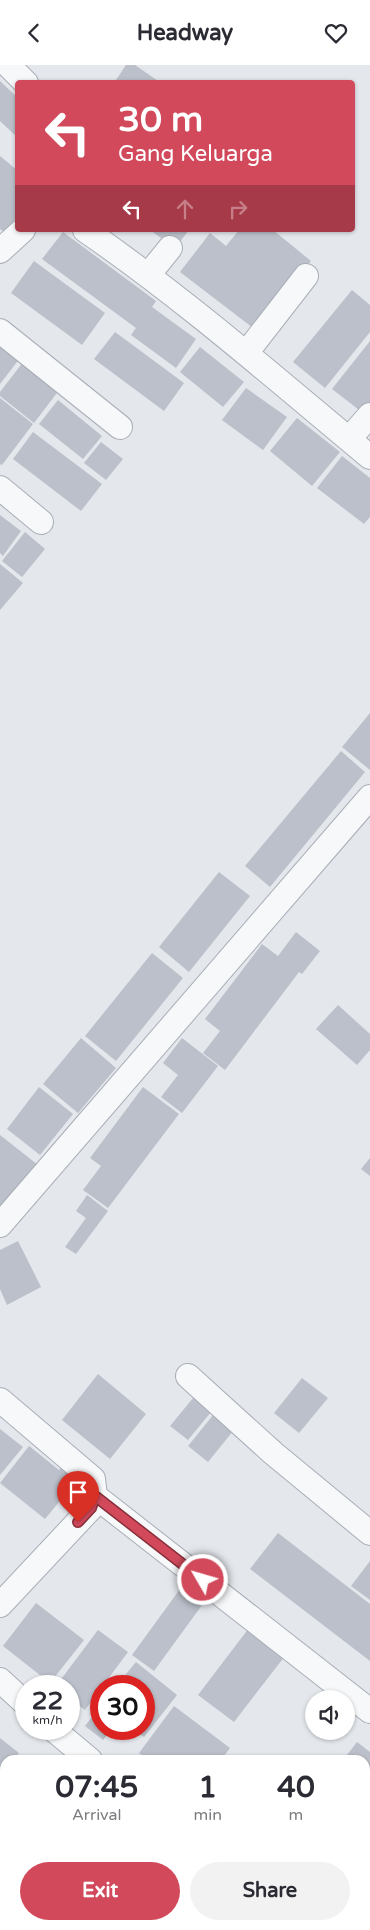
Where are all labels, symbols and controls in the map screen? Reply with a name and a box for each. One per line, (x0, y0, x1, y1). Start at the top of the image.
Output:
icon: back (20, 19, 48, 47)
icon: heart (322, 19, 350, 47)
text: Headway (137, 20, 233, 46)
text: 30 m (118, 99, 203, 141)
icon: left (35, 100, 100, 165)
text: Gang Keluarga (118, 141, 273, 167)
icon: left (118, 195, 146, 223)
icon: ahead (171, 195, 199, 223)
icon: right (224, 195, 252, 223)
pin (57, 1471, 99, 1522)
icon: arrive (64, 1478, 92, 1506)
position arrow (176, 1553, 228, 1605)
speed limit sign: 30 (90, 1675, 155, 1740)
text: 22 (32, 1686, 63, 1716)
map controls (305, 1690, 355, 1740)
button: sound (305, 1690, 355, 1740)
text: km/h (32, 1713, 63, 1727)
text: 07:45 (55, 1769, 138, 1806)
text: 1 (198, 1769, 217, 1806)
text: 40 (277, 1769, 315, 1806)
text: Arrival (72, 1805, 121, 1825)
text: min (194, 1805, 222, 1825)
text: m (289, 1805, 303, 1825)
button: Exit (20, 1862, 180, 1920)
button: Share (190, 1862, 350, 1920)

